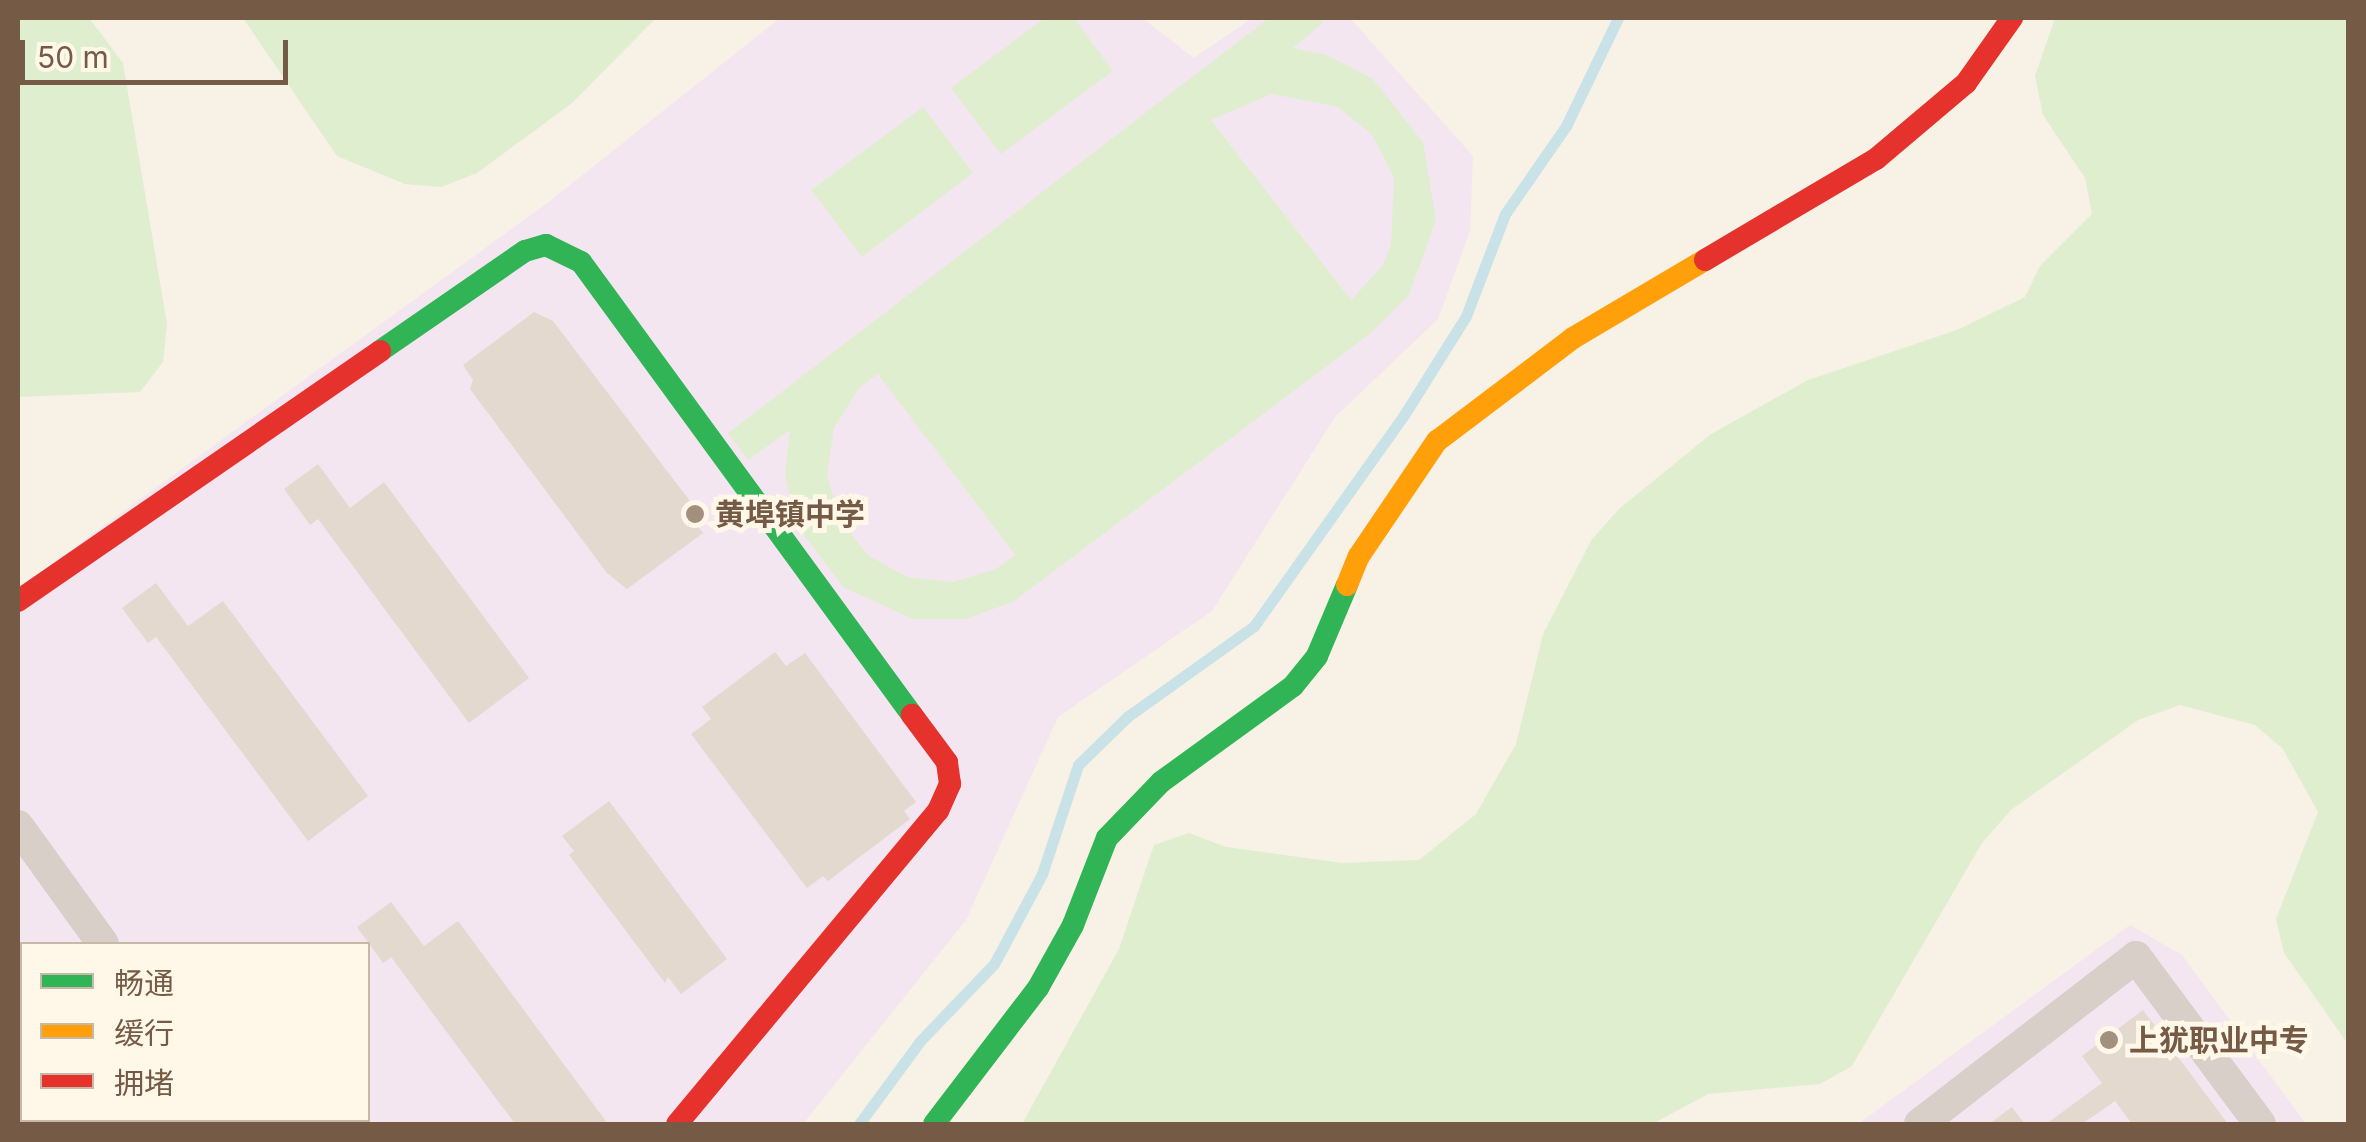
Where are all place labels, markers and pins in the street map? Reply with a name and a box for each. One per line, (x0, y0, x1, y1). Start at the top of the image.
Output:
place label: 黄埠镇中学 (715, 496, 865, 532)
marker: 黄埠镇中学 (684, 503, 706, 525)
place label: 上犹职业中专 (2129, 1022, 2309, 1058)
marker: 上犹职业中专 (2098, 1029, 2120, 1051)

